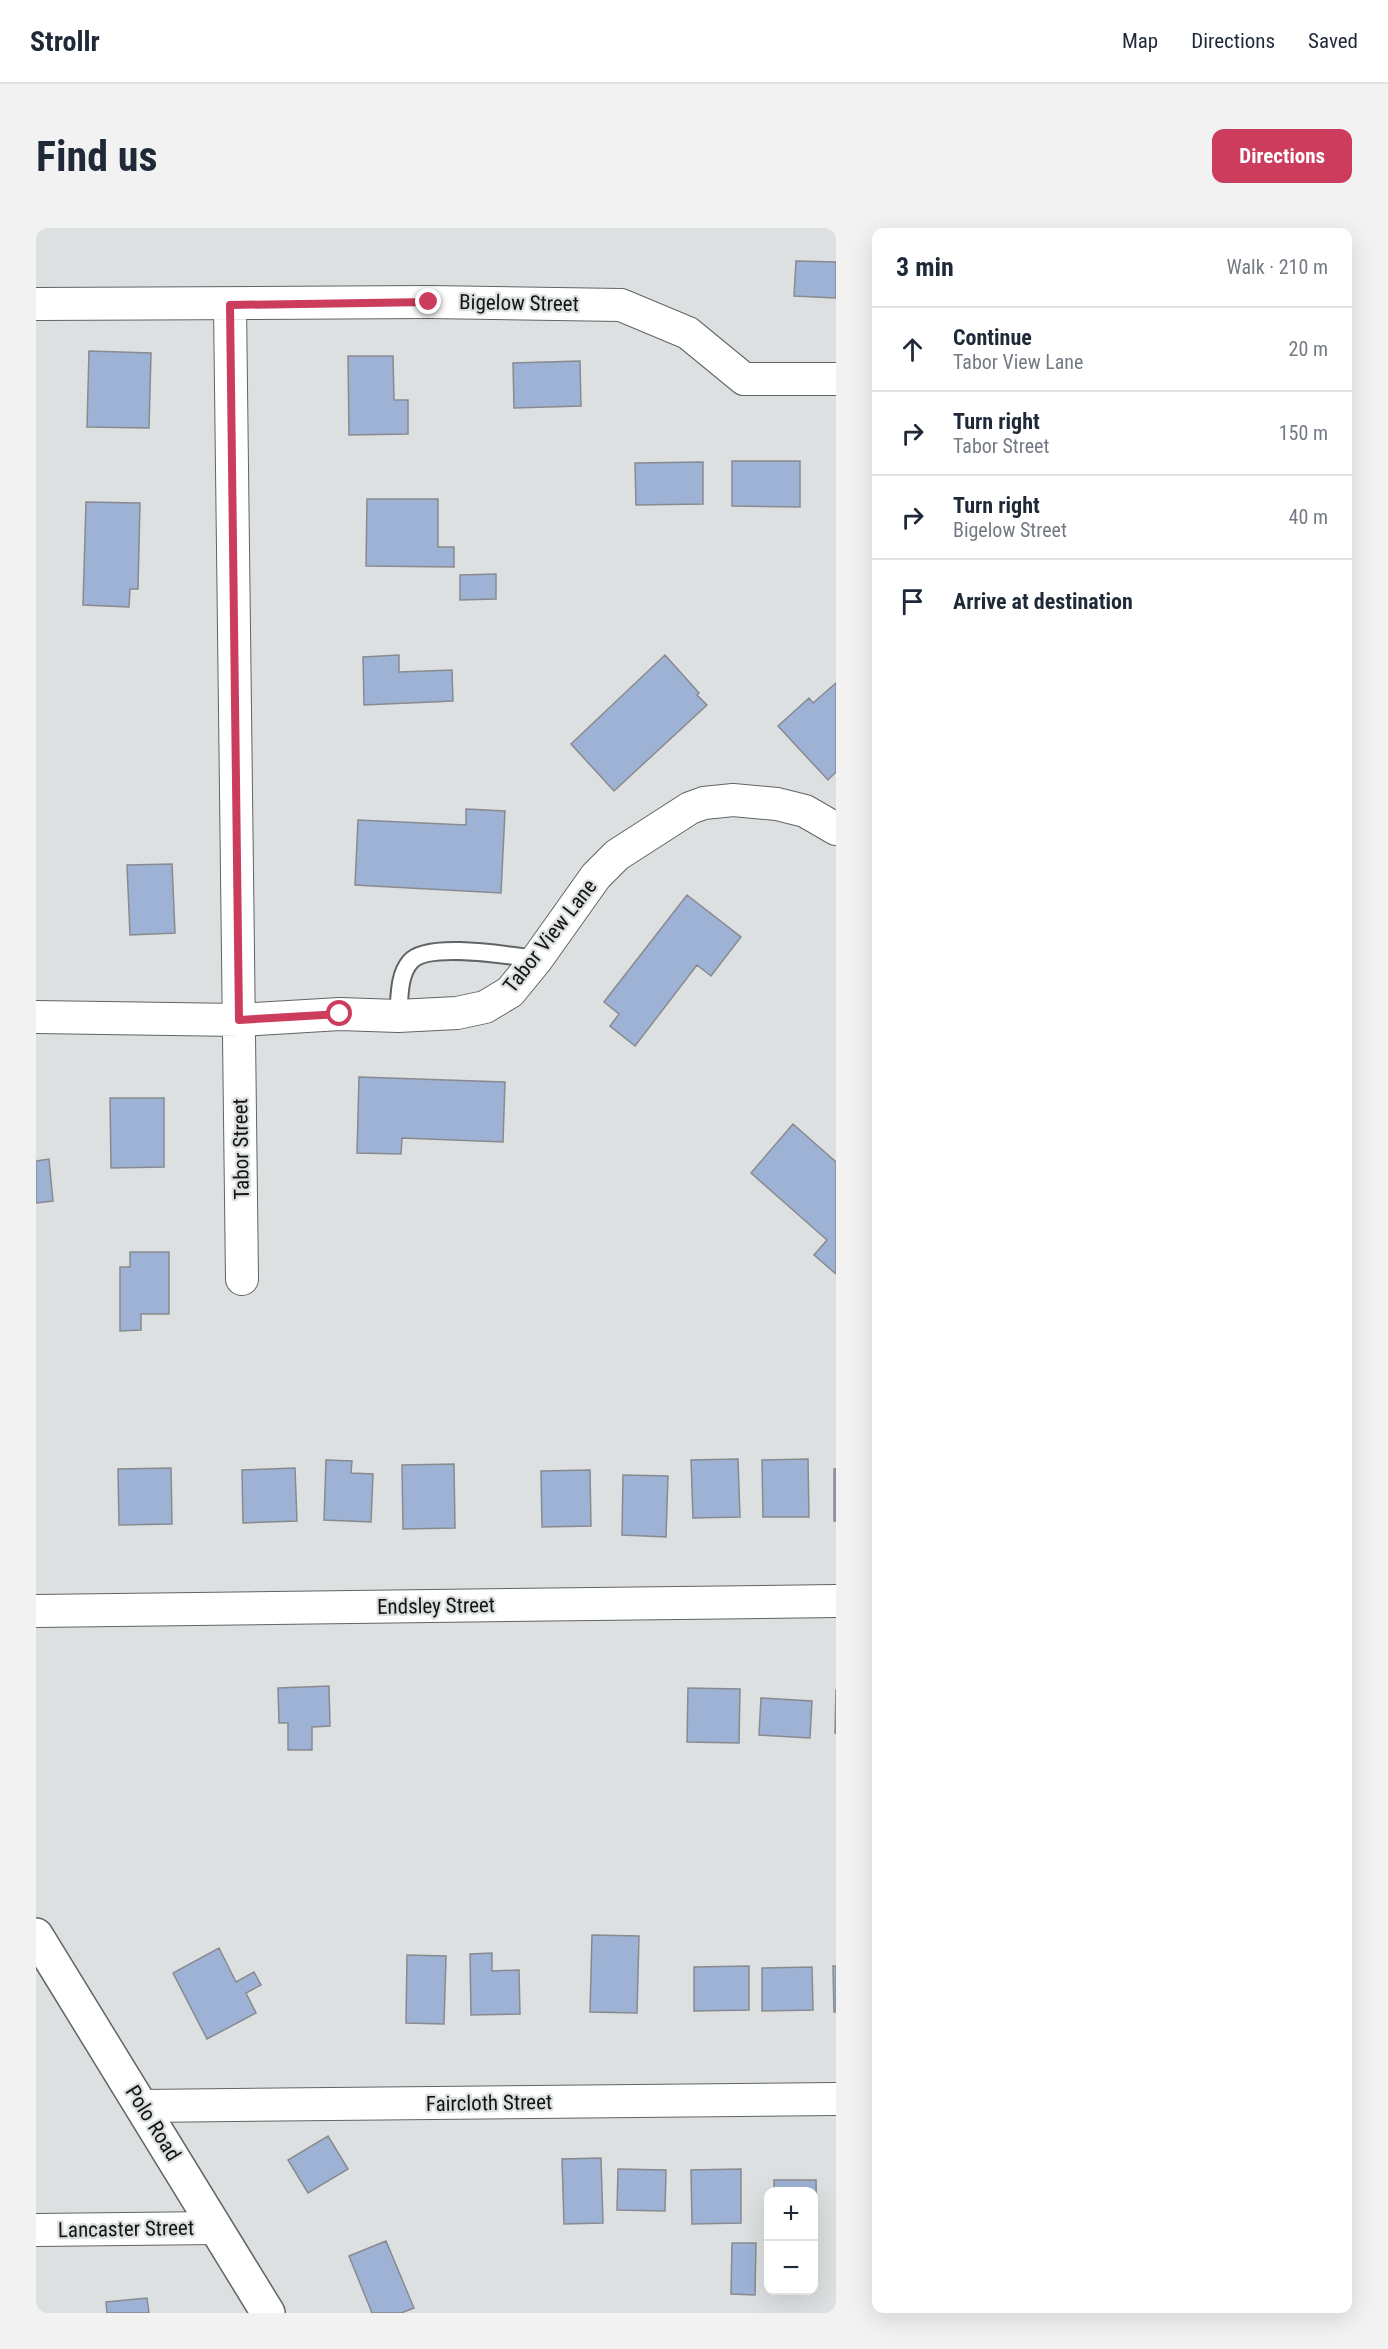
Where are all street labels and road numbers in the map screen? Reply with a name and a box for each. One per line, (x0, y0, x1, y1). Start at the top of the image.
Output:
street label: Bigelow Street (459, 290, 579, 316)
street label: Tabor View Lane (498, 875, 602, 997)
street label: Tabor Street (228, 1098, 254, 1200)
street label: Endsley Street (377, 1593, 495, 1619)
street label: Polo Road (120, 2081, 186, 2165)
street label: Faircloth Street (426, 2090, 552, 2116)
street label: Lancaster Street (58, 2216, 194, 2242)

